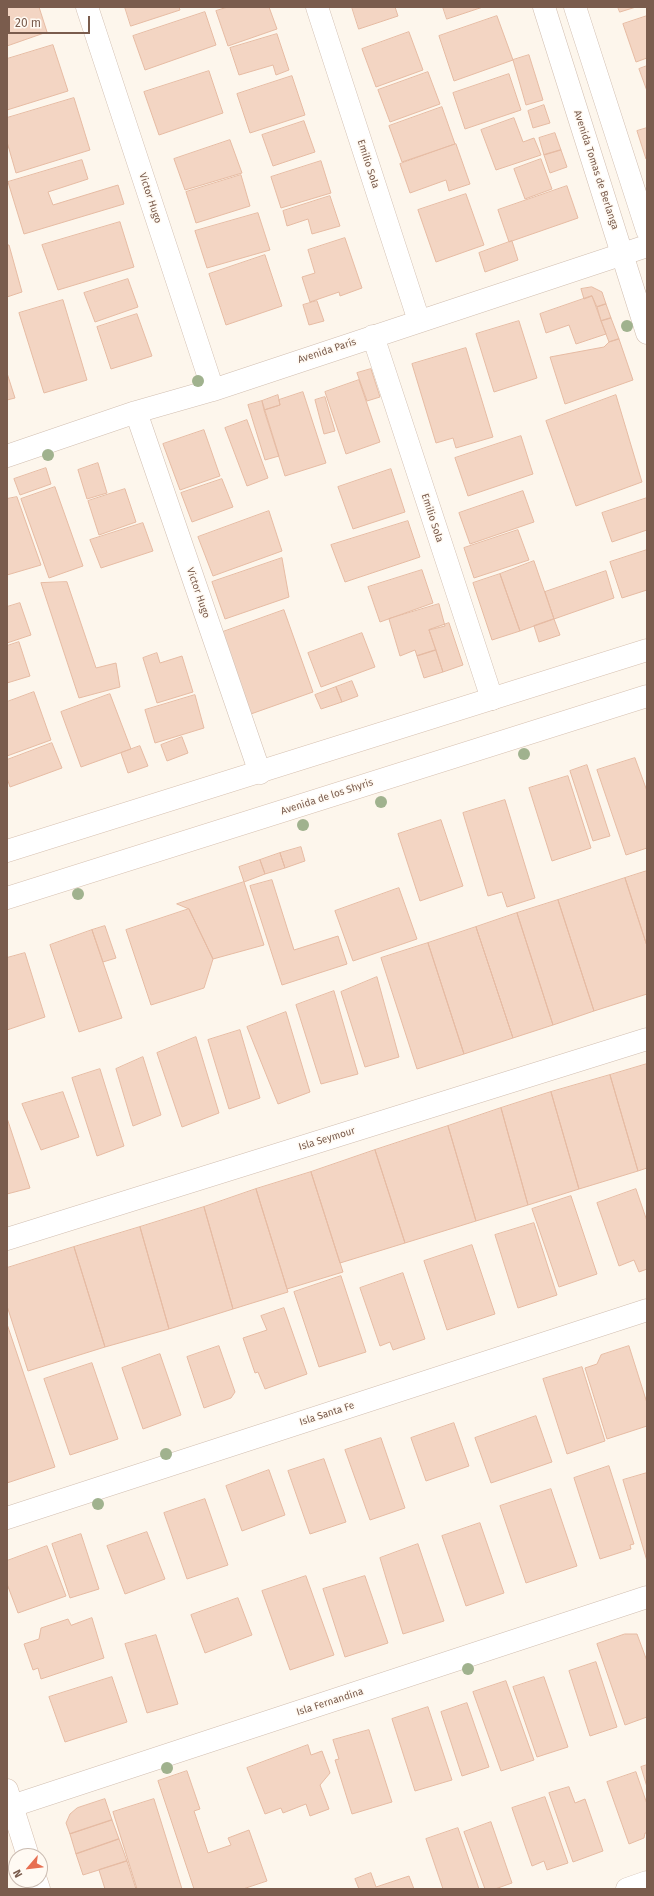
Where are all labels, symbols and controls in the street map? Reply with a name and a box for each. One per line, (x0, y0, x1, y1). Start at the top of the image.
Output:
scale bar (10, 8, 92, 34)
text: 20 m (15, 16, 41, 30)
street label: Avenida Tomas de Berlanga (571, 109, 621, 231)
street label: Emilio Sola (354, 138, 382, 190)
street label: Victor Hugo (136, 171, 164, 225)
street label: Avenida París (296, 336, 358, 366)
street label: Emilio Sola (418, 492, 446, 544)
street label: Victor Hugo (184, 566, 212, 620)
street label: Avenida de los Shyris (279, 776, 375, 818)
street label: Isla Seymour (297, 1125, 357, 1153)
street label: Isla Santa Fe (298, 1399, 356, 1429)
street label: Isla Fernandina (295, 1686, 365, 1718)
north arrow (8, 1848, 48, 1888)
text: N (10, 1867, 25, 1880)

